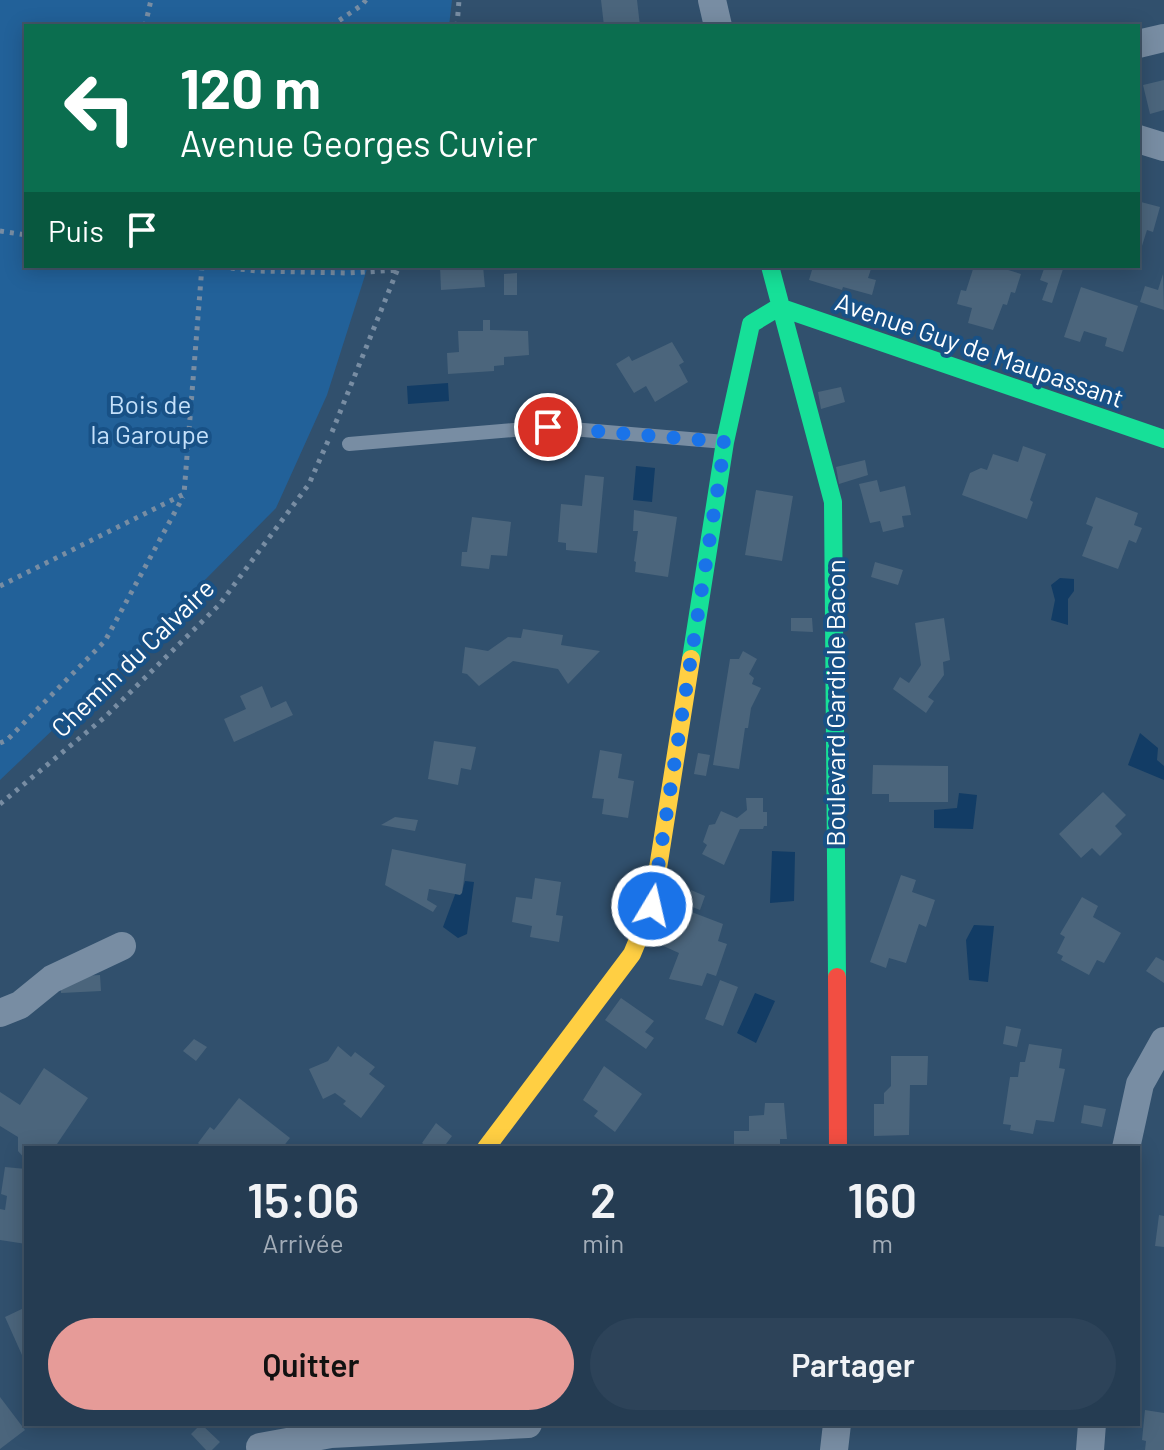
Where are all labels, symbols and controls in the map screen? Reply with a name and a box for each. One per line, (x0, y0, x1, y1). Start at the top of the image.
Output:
text: 120 m (180, 53, 321, 120)
icon: left (48, 56, 152, 160)
text: Avenue Georges Cuvier (180, 121, 537, 164)
icon: arrive (120, 208, 164, 252)
text: Puis (48, 212, 104, 248)
street label: Avenue Guy de Maupassant (832, 285, 1128, 413)
park label: Bois de la Garoupe (91, 388, 209, 449)
pin (514, 393, 582, 461)
icon: arrive (526, 405, 570, 449)
street label: Boulevard Gardiole Bacon (819, 559, 850, 847)
street label: Chemin du Calvaire (44, 571, 220, 743)
position arrow (610, 864, 694, 948)
text: 15:06 (247, 1170, 359, 1228)
text: 2 (590, 1170, 616, 1228)
text: 160 (847, 1170, 917, 1228)
text: Arrivée (263, 1227, 344, 1258)
text: min (582, 1227, 624, 1258)
text: m (871, 1227, 893, 1258)
button: Quitter (48, 1318, 574, 1410)
button: Partager (590, 1318, 1116, 1410)

